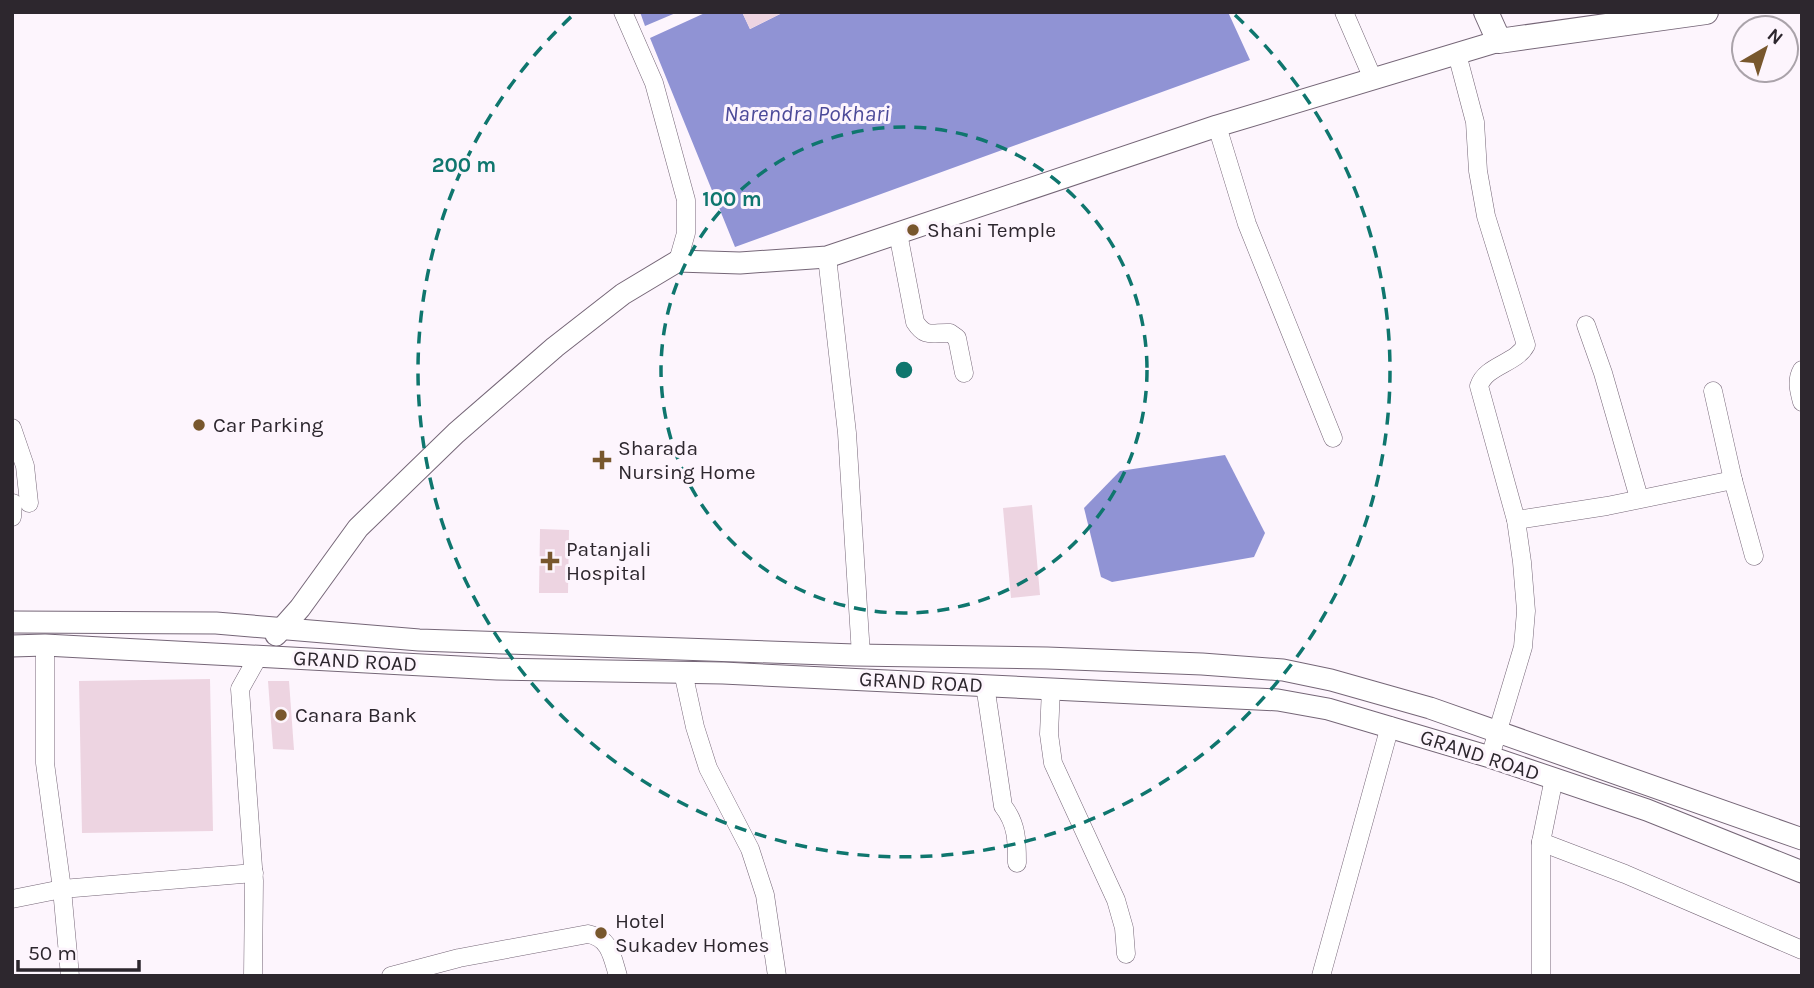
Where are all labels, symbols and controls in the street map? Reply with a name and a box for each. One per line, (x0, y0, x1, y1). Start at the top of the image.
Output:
north arrow (1730, 14, 1800, 84)
text: N (1763, 24, 1787, 49)
water label: Narendra Pokhari (724, 100, 890, 127)
text: 200 m (432, 153, 496, 177)
text: 100 m (702, 187, 762, 211)
place label: Shani Temple (927, 218, 1056, 242)
marker: Shani Temple (905, 222, 921, 238)
centre of rings (892, 358, 916, 382)
place label: Car Parking (213, 413, 324, 437)
marker: Car Parking (191, 417, 207, 433)
place label: Sharada Nursing Home (618, 436, 755, 484)
marker: Sharada Nursing Home (592, 450, 612, 470)
place label: Patanjali Hospital (566, 537, 652, 585)
marker: Patanjali Hospital (540, 551, 560, 571)
street label: GRAND ROAD (292, 646, 418, 676)
street label: GRAND ROAD (858, 667, 984, 697)
place label: Canara Bank (295, 703, 417, 727)
marker: Canara Bank (273, 707, 289, 723)
street label: GRAND ROAD (1417, 724, 1543, 786)
place label: Hotel Sukadev Homes (615, 909, 770, 957)
marker: Hotel Sukadev Homes (593, 925, 609, 941)
scale bar (18, 928, 138, 972)
text: 50 m (28, 941, 77, 965)

